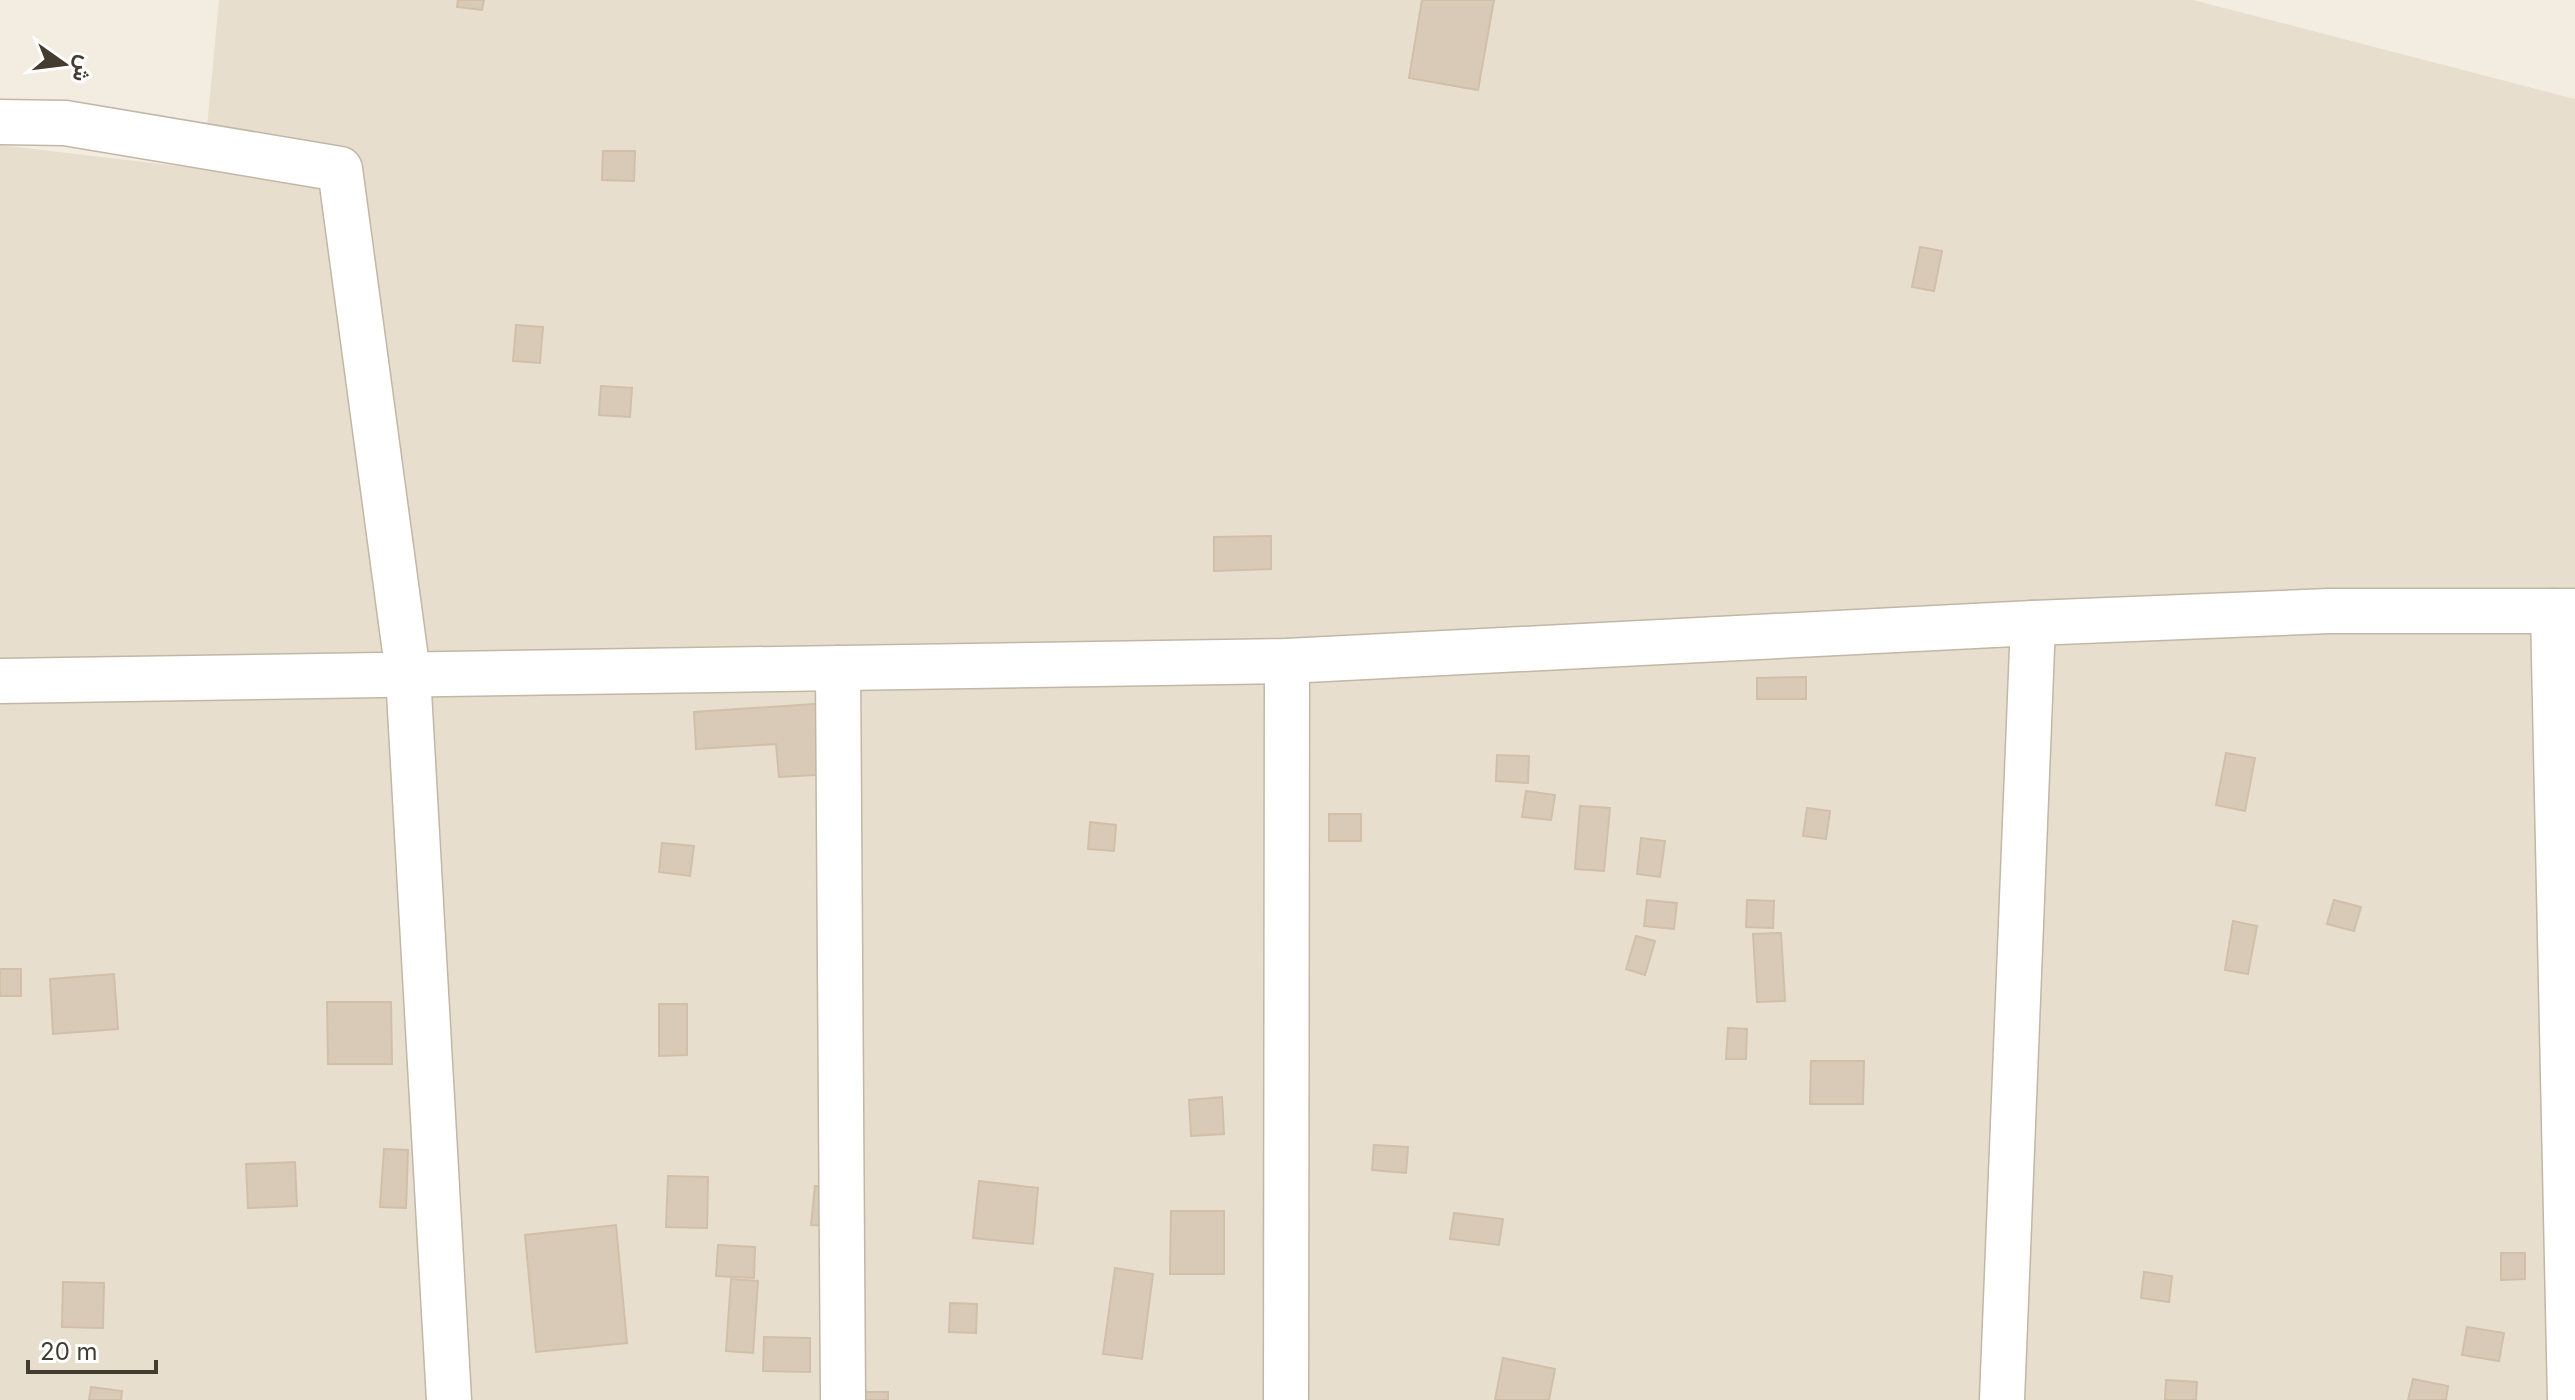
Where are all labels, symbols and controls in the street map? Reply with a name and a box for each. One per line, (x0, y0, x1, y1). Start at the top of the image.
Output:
north arrow (24, 24, 104, 104)
text: ش (67, 53, 99, 85)
scale bar (28, 1324, 156, 1374)
text: 20 m (40, 1337, 98, 1366)

